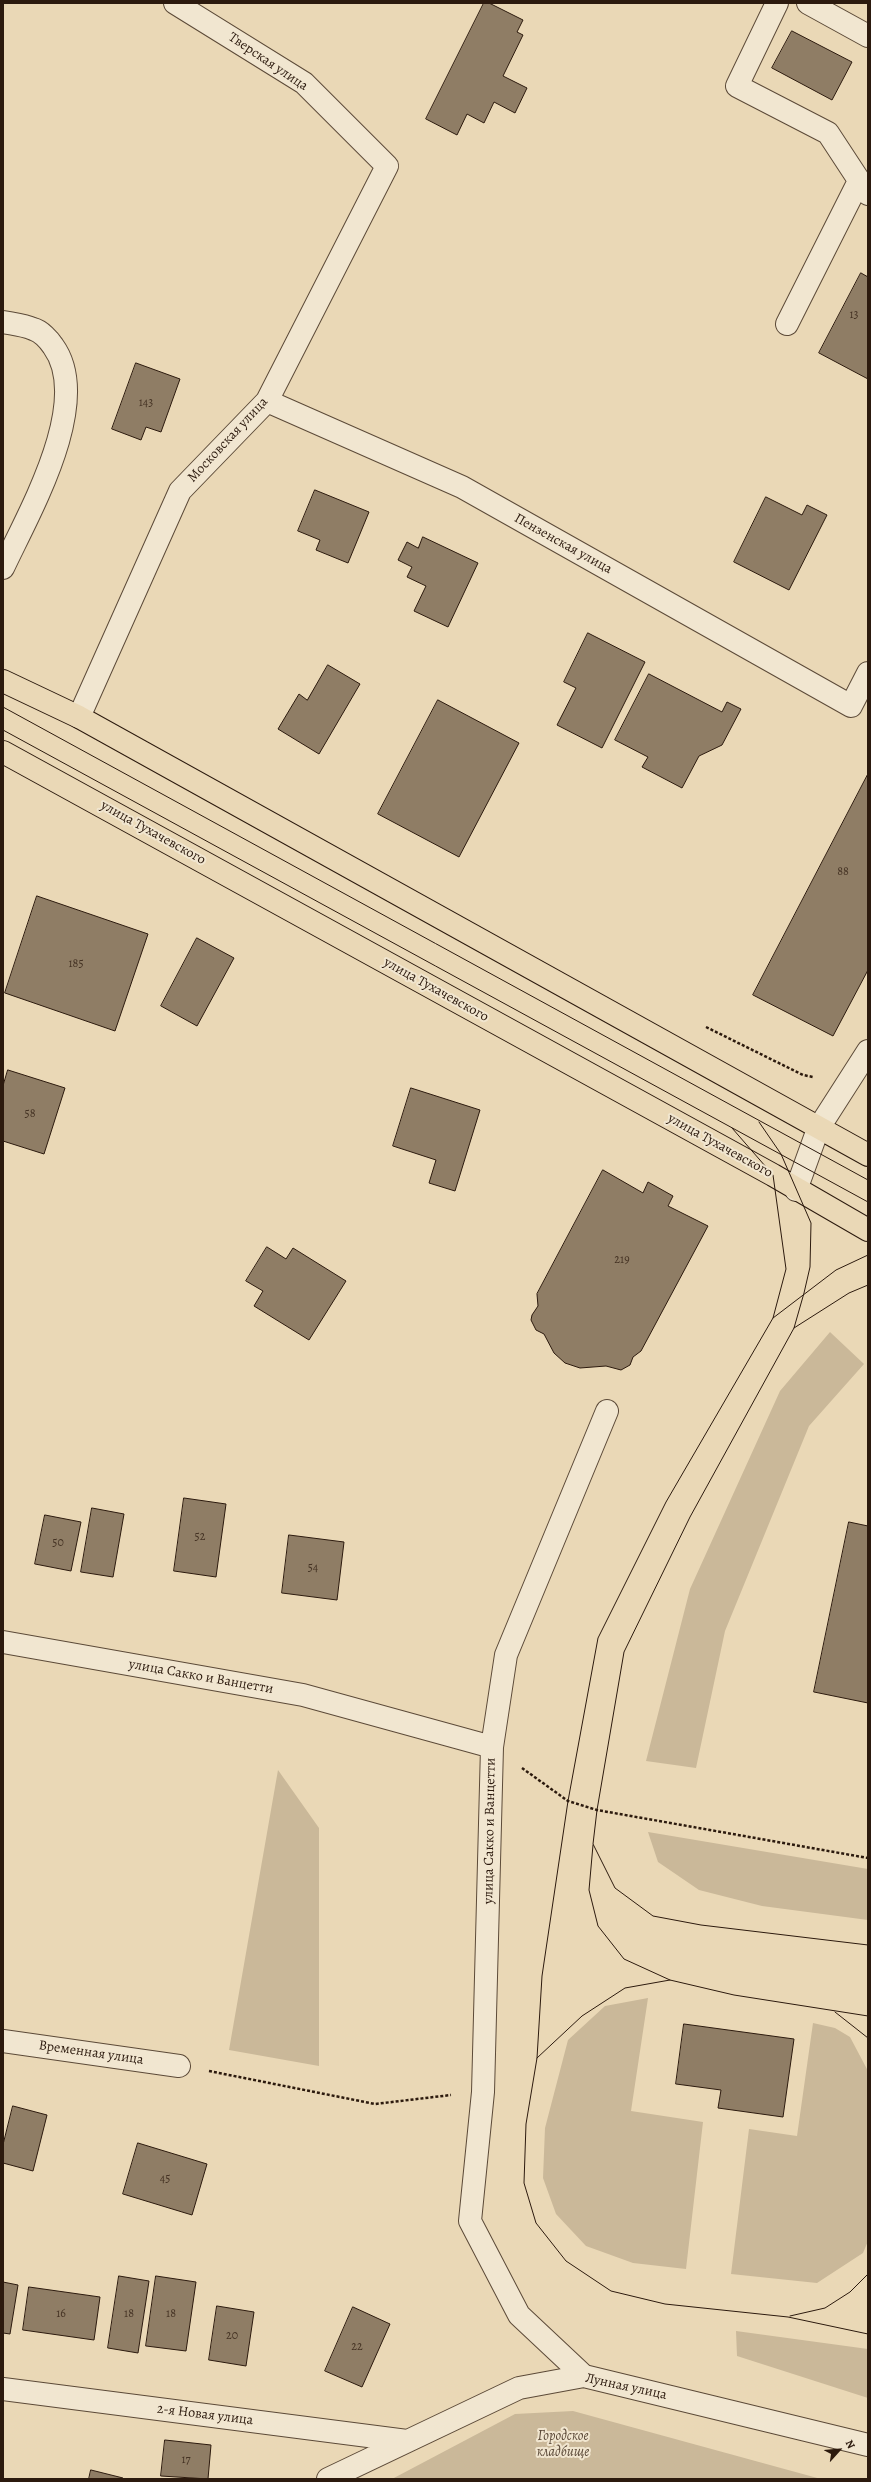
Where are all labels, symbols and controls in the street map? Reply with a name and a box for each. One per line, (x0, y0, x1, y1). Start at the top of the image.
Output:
street label: Тверская улица (225, 29, 311, 95)
house number: 13 (849, 308, 859, 322)
street label: Московская улица (184, 394, 272, 486)
house number: 143 (139, 396, 153, 410)
street label: Пензенская улица (511, 510, 615, 578)
street label: улица Тухачевского (97, 797, 209, 869)
house number: 88 (837, 865, 849, 879)
street label: улица Тухачевского (380, 954, 492, 1026)
house number: 185 (68, 957, 84, 971)
house number: 58 (25, 1107, 35, 1121)
street label: улица Тухачевского (664, 1110, 776, 1182)
house number: 219 (614, 1253, 630, 1267)
house number: 52 (195, 1530, 205, 1544)
house number: 50 (52, 1536, 64, 1550)
house number: 54 (308, 1561, 318, 1575)
street label: улица Сакко и Ванцетти (127, 1656, 275, 1698)
street label: улица Сакко и Ванцетти (480, 1758, 500, 1904)
street label: Временная улица (37, 2037, 145, 2069)
house number: 45 (160, 2172, 170, 2186)
house number: 16 (56, 2307, 66, 2321)
house number: 18 (124, 2307, 134, 2321)
house number: 18 (166, 2307, 176, 2321)
house number: 20 (226, 2329, 238, 2343)
house number: 22 (351, 2340, 363, 2354)
street label: Лунная улица (584, 2370, 668, 2404)
street label: 2-я Новая улица (156, 2401, 254, 2429)
park label: Городское кладбище (537, 2429, 589, 2462)
north arrow (819, 2430, 859, 2470)
text: N (842, 2437, 859, 2451)
house number: 17 (181, 2453, 191, 2467)

